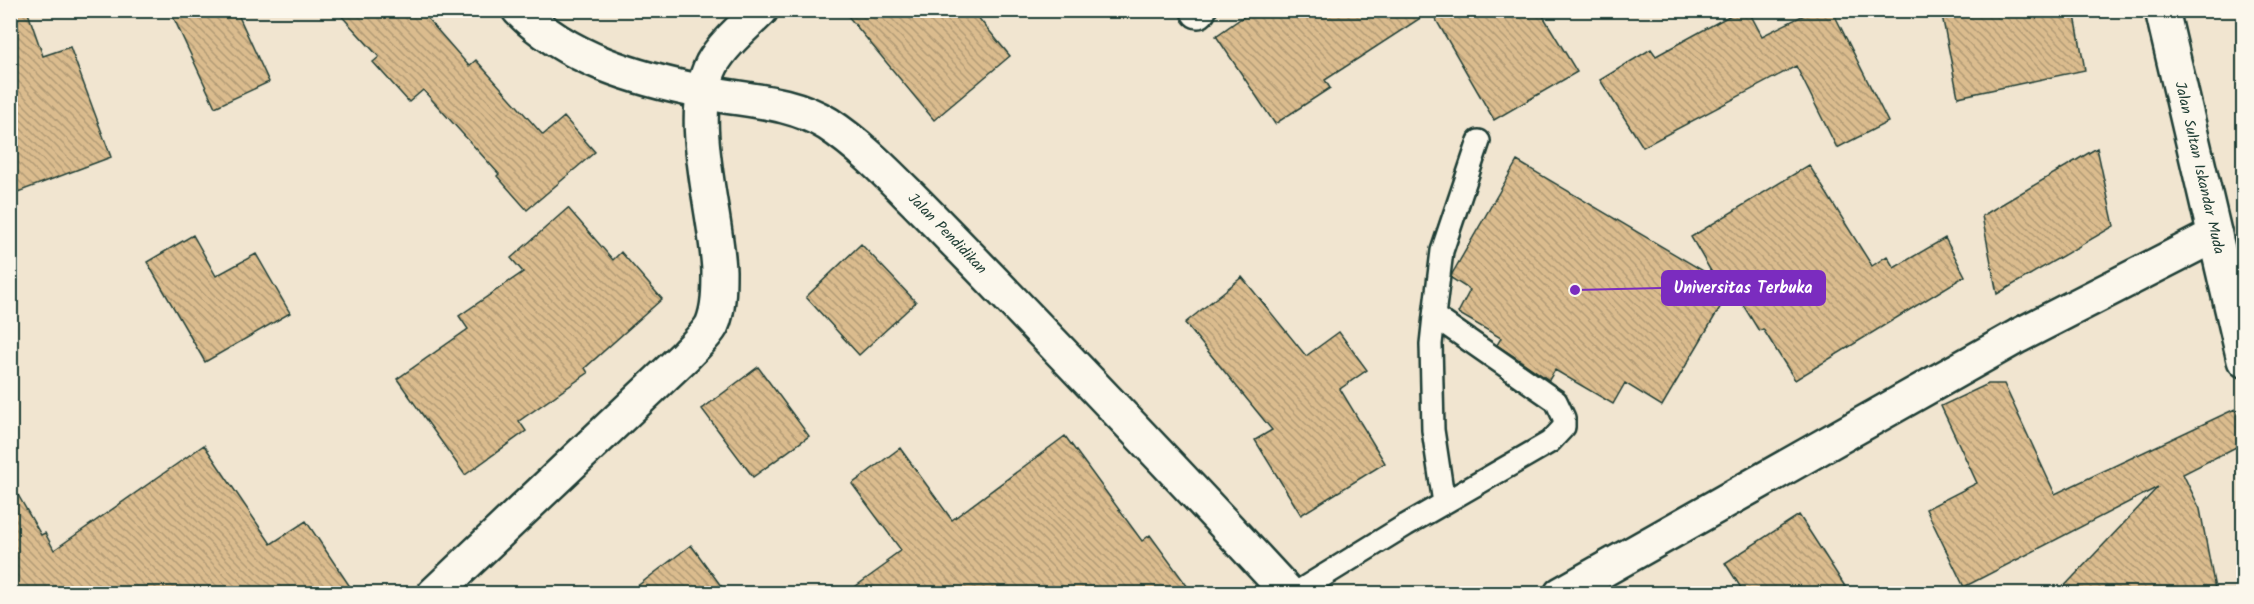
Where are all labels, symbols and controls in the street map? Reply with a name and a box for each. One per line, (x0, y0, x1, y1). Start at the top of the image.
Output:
street label: Jalan Sultan Iskandar Muda (2167, 79, 2231, 257)
street label: Jalan Pendidikan (902, 188, 992, 280)
callout: Universitas Terbuka (1662, 271, 1825, 305)
text: Universitas Terbuka (1674, 276, 1812, 301)

